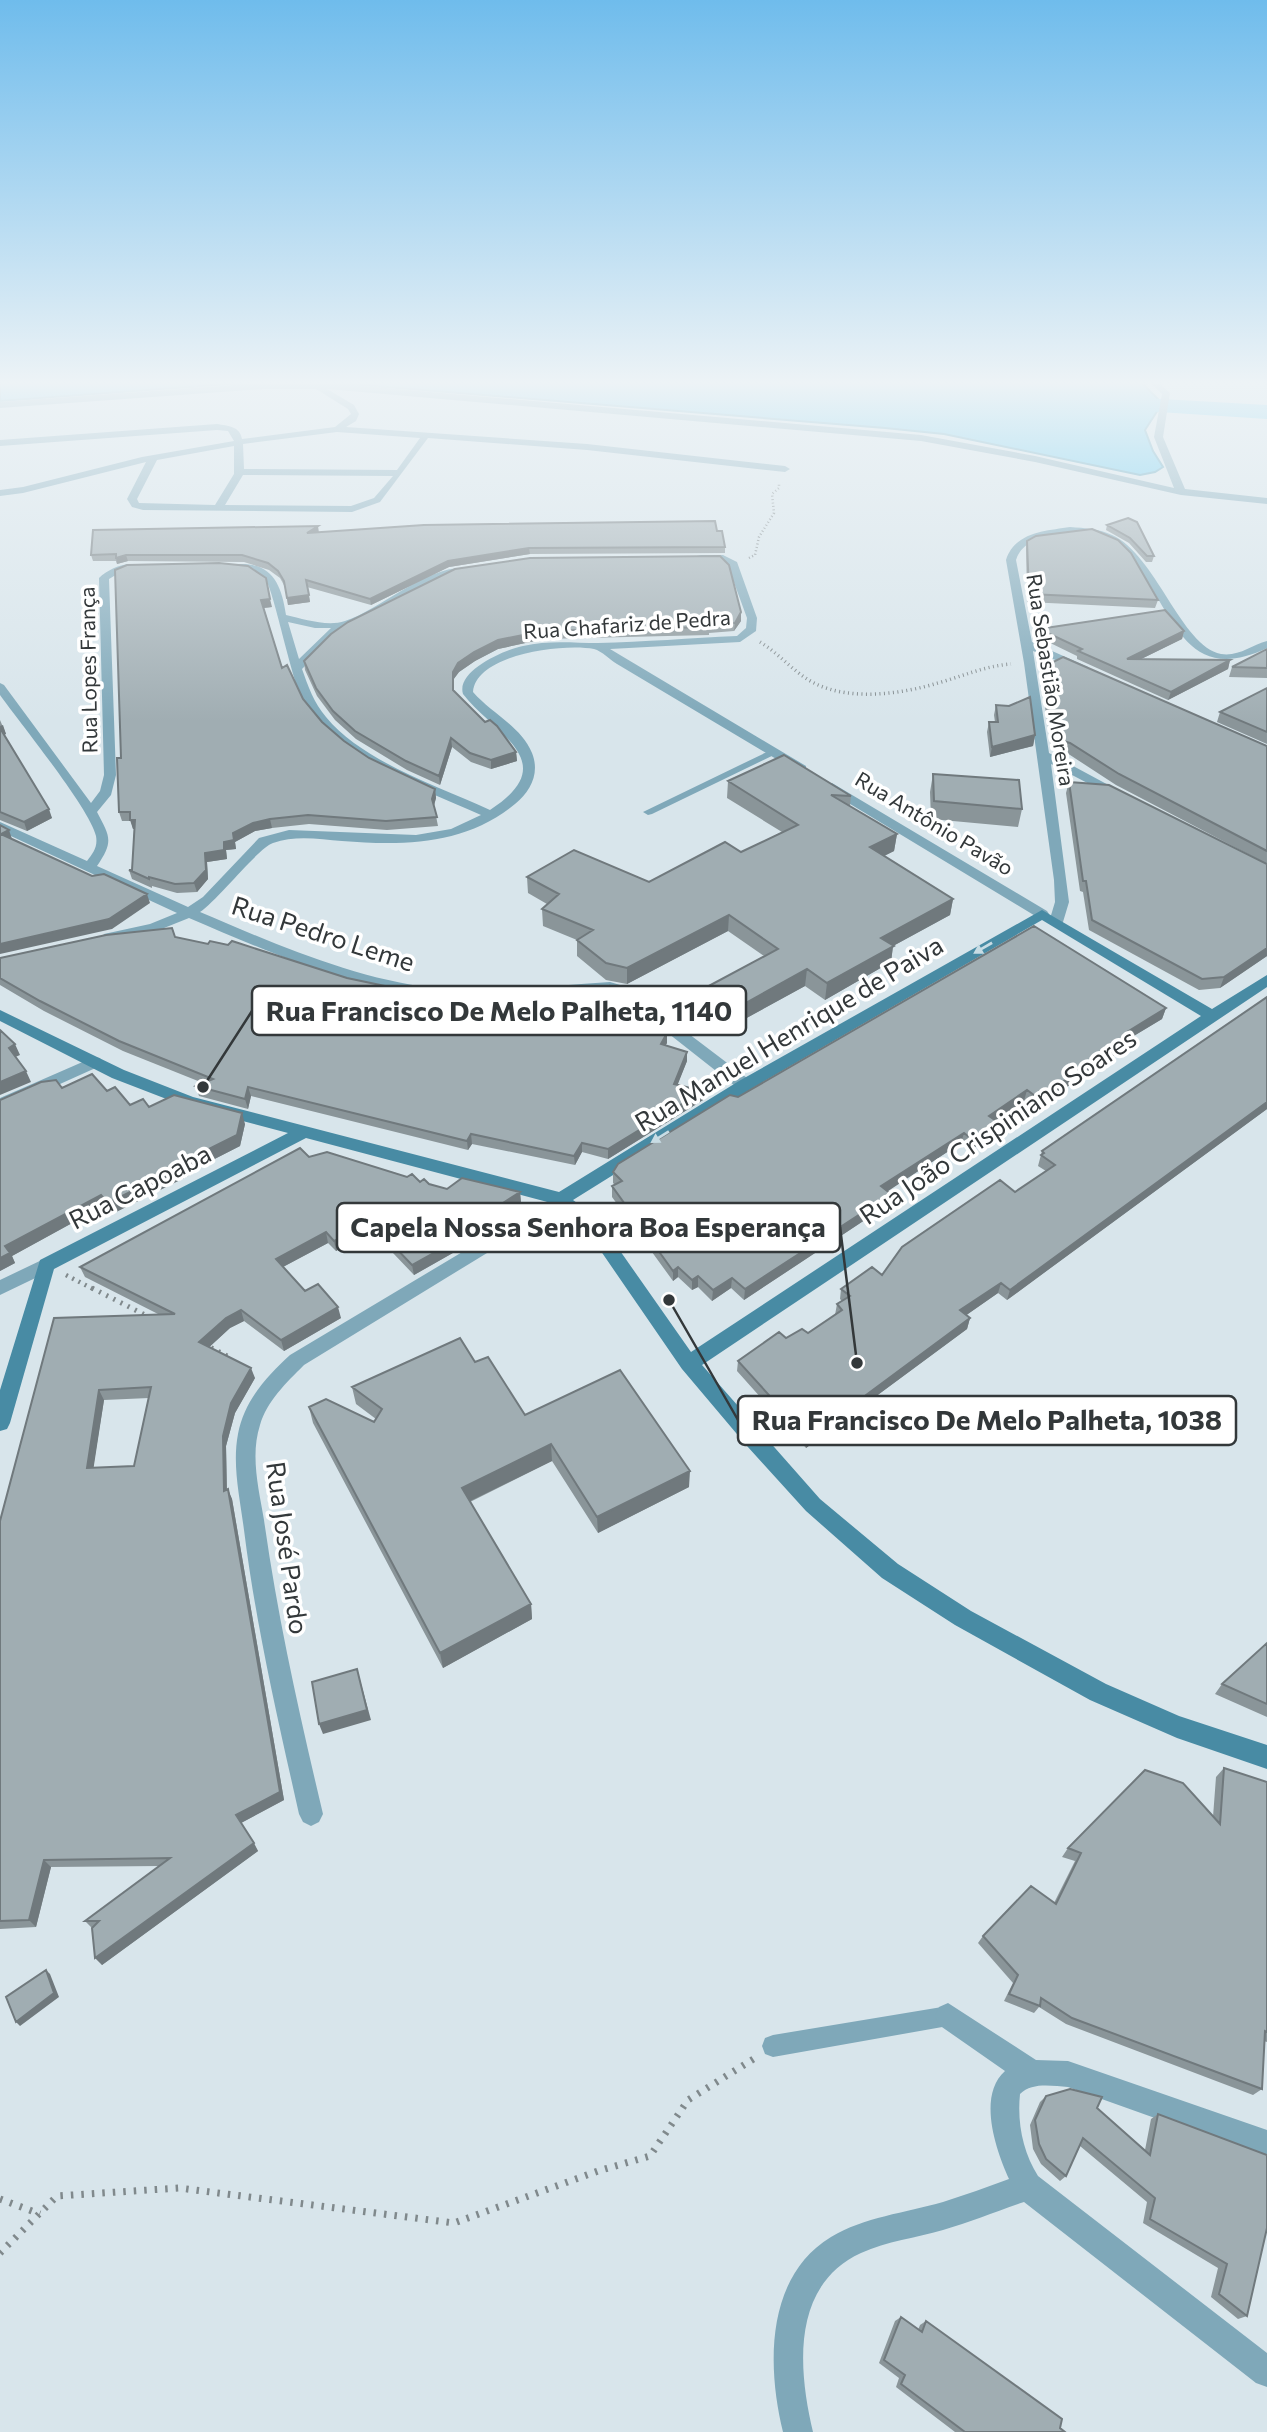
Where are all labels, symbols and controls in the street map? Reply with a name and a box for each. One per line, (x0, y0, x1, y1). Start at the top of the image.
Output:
street label: Rua Sebastião Moreira (1022, 572, 1081, 788)
street label: Rua Lopes França (74, 587, 101, 754)
street label: Rua Chafariz de Pedra (522, 604, 731, 643)
street label: Rua Antônio Pavão (851, 766, 1018, 880)
street label: Rua Pedro Leme (228, 888, 419, 977)
street label: Rua Manuel Henrique de Paiva (629, 928, 948, 1137)
one-way arrow (973, 942, 993, 954)
callout: Rua Francisco De Melo Palheta, 1140 (252, 986, 746, 1035)
text: Rua Francisco De Melo Palheta, 1140 (266, 993, 732, 1027)
street label: Rua João Crispiniano Soares (853, 1022, 1141, 1230)
one-way arrow (650, 1131, 670, 1144)
street label: Rua Capoaba (63, 1137, 216, 1235)
callout: Capela Nossa Senhora Boa Esperança (337, 1203, 840, 1252)
text: Capela Nossa Senhora Boa Esperança (350, 1209, 826, 1243)
callout: Rua Francisco De Melo Palheta, 1038 (738, 1396, 1236, 1445)
text: Rua Francisco De Melo Palheta, 1038 (752, 1402, 1222, 1436)
street label: Rua José Pardo (261, 1459, 316, 1636)

